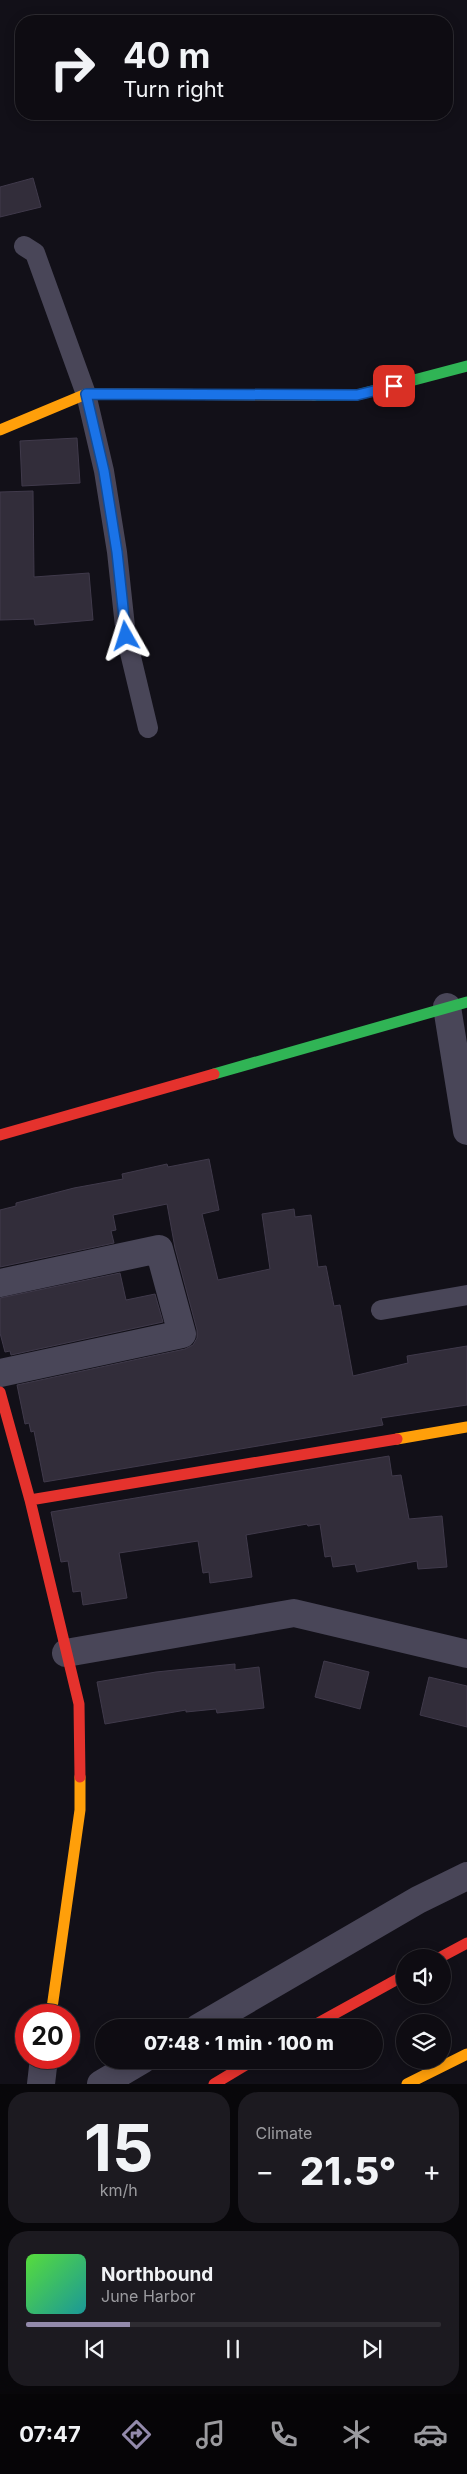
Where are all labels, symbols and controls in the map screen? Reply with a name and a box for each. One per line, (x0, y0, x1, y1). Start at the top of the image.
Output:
text: 40 m (123, 34, 211, 76)
icon: right (40, 35, 105, 100)
text: Turn right (123, 76, 224, 102)
pin (373, 365, 415, 407)
icon: arrive (380, 372, 408, 400)
position arrow (99, 609, 151, 661)
map controls (396, 1949, 451, 2069)
button: sound (396, 1949, 451, 2004)
speed limit sign: 20 (15, 2004, 80, 2069)
button: layers (396, 2014, 451, 2069)
text: 07:48 · 1 min · 100 m (144, 2032, 334, 2055)
text: 15 (84, 2108, 154, 2187)
text: Climate (256, 2123, 312, 2143)
text: 21.5° (300, 2148, 396, 2194)
text: − (256, 2154, 274, 2188)
text: + (422, 2154, 441, 2188)
text: km/h (100, 2180, 138, 2200)
text: Northbound (101, 2263, 213, 2286)
text: June Harbor (101, 2286, 195, 2306)
icon: previous (81, 2335, 109, 2363)
icon: pause (219, 2335, 247, 2363)
icon: next (358, 2335, 386, 2363)
icon: directions (119, 2417, 154, 2452)
icon: music (193, 2417, 228, 2452)
icon: phone (266, 2417, 301, 2452)
icon: climate (339, 2417, 374, 2452)
icon: car (413, 2417, 448, 2452)
text: 07:47 (19, 2421, 81, 2447)

